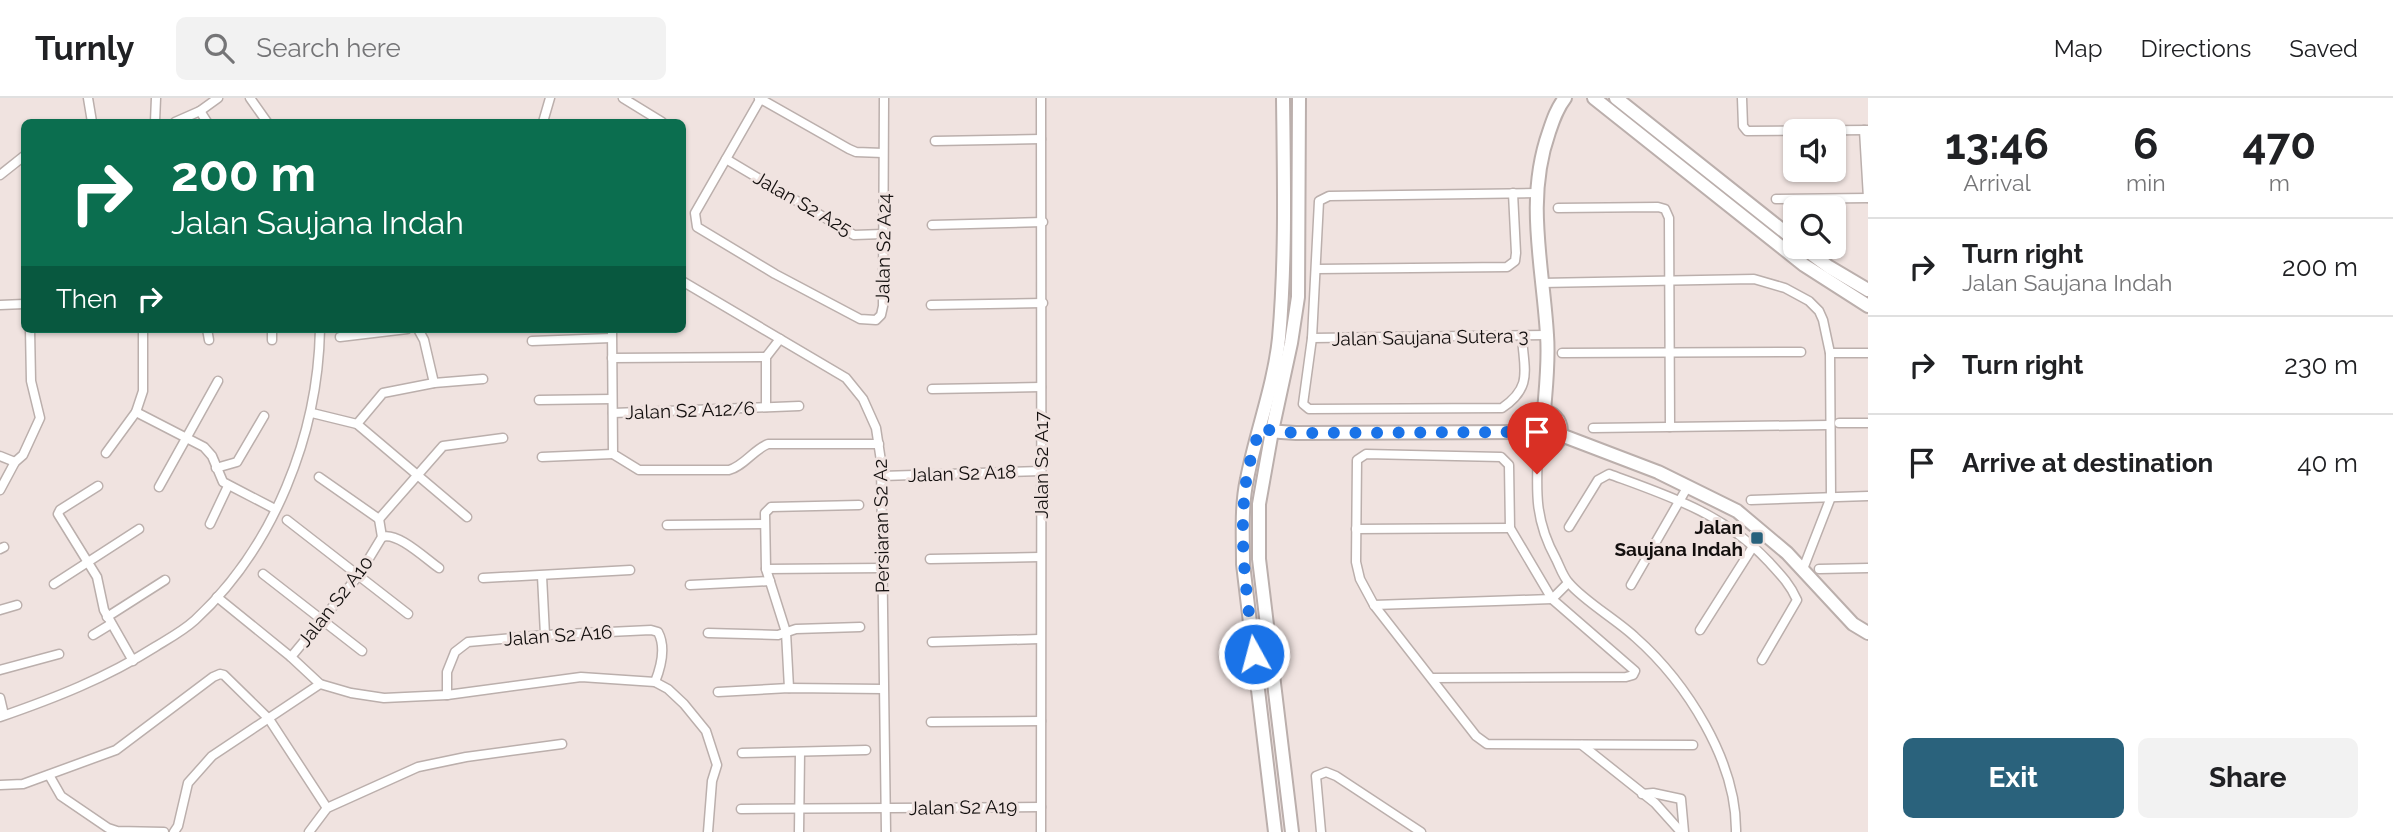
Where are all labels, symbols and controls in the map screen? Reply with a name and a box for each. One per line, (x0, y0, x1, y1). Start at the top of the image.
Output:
search box (176, 17, 666, 80)
text: Turnly (35, 29, 134, 68)
icon: search (200, 29, 238, 67)
text: Search here (256, 33, 401, 63)
text: Map (2054, 34, 2103, 63)
text: Directions (2141, 34, 2251, 63)
text: Saved (2289, 34, 2358, 63)
map controls (1783, 119, 1846, 259)
button: sound (1783, 119, 1846, 182)
text: 13:46 (1945, 120, 2049, 169)
text: 6 (2133, 120, 2159, 169)
text: 470 (2243, 120, 2316, 169)
text: 200 m (171, 145, 316, 202)
icon: right (56, 147, 147, 238)
street label: Jalan S2 A25 (750, 166, 856, 240)
text: Arrival (1963, 169, 2031, 196)
text: min (2126, 169, 2166, 196)
text: m (2269, 169, 2290, 196)
street label: Jalan S2 A24 (871, 193, 895, 303)
button: search (1783, 196, 1846, 259)
text: Jalan Saujana Indah (171, 204, 464, 241)
text: Turn right (1962, 239, 2083, 269)
icon: right (1903, 248, 1941, 286)
text: 200 m (2282, 252, 2358, 282)
text: Jalan Saujana Indah (1962, 269, 2173, 296)
icon: right (131, 280, 169, 318)
text: Then (56, 284, 117, 314)
street label: Jalan Saujana Sutera 3 (1331, 324, 1529, 350)
icon: right (1903, 346, 1941, 384)
text: Turn right (1962, 350, 2083, 380)
text: 230 m (2284, 350, 2358, 380)
street label: Jalan S2 A12/6 (625, 397, 755, 423)
pin (1507, 402, 1567, 474)
street label: Jalan S2 A17 (1030, 411, 1052, 519)
icon: arrive (1518, 413, 1556, 451)
icon: arrive (1903, 444, 1941, 482)
text: Arrive at destination (1962, 448, 2213, 478)
text: 40 m (2297, 448, 2358, 478)
street label: Persiaran S2 A2 (869, 459, 893, 593)
street label: Jalan S2 A18 (907, 460, 1017, 486)
place label: Jalan Saujana Indah (1614, 516, 1743, 560)
marker: Jalan Saujana Indah (1749, 530, 1765, 546)
street label: Jalan S2 A10 (293, 551, 377, 651)
position arrow (1217, 617, 1291, 691)
street label: Jalan S2 A16 (503, 620, 613, 650)
button: Exit (1903, 738, 2124, 818)
button: Share (2138, 738, 2358, 818)
street label: Jalan S2 A19 (909, 795, 1017, 819)

